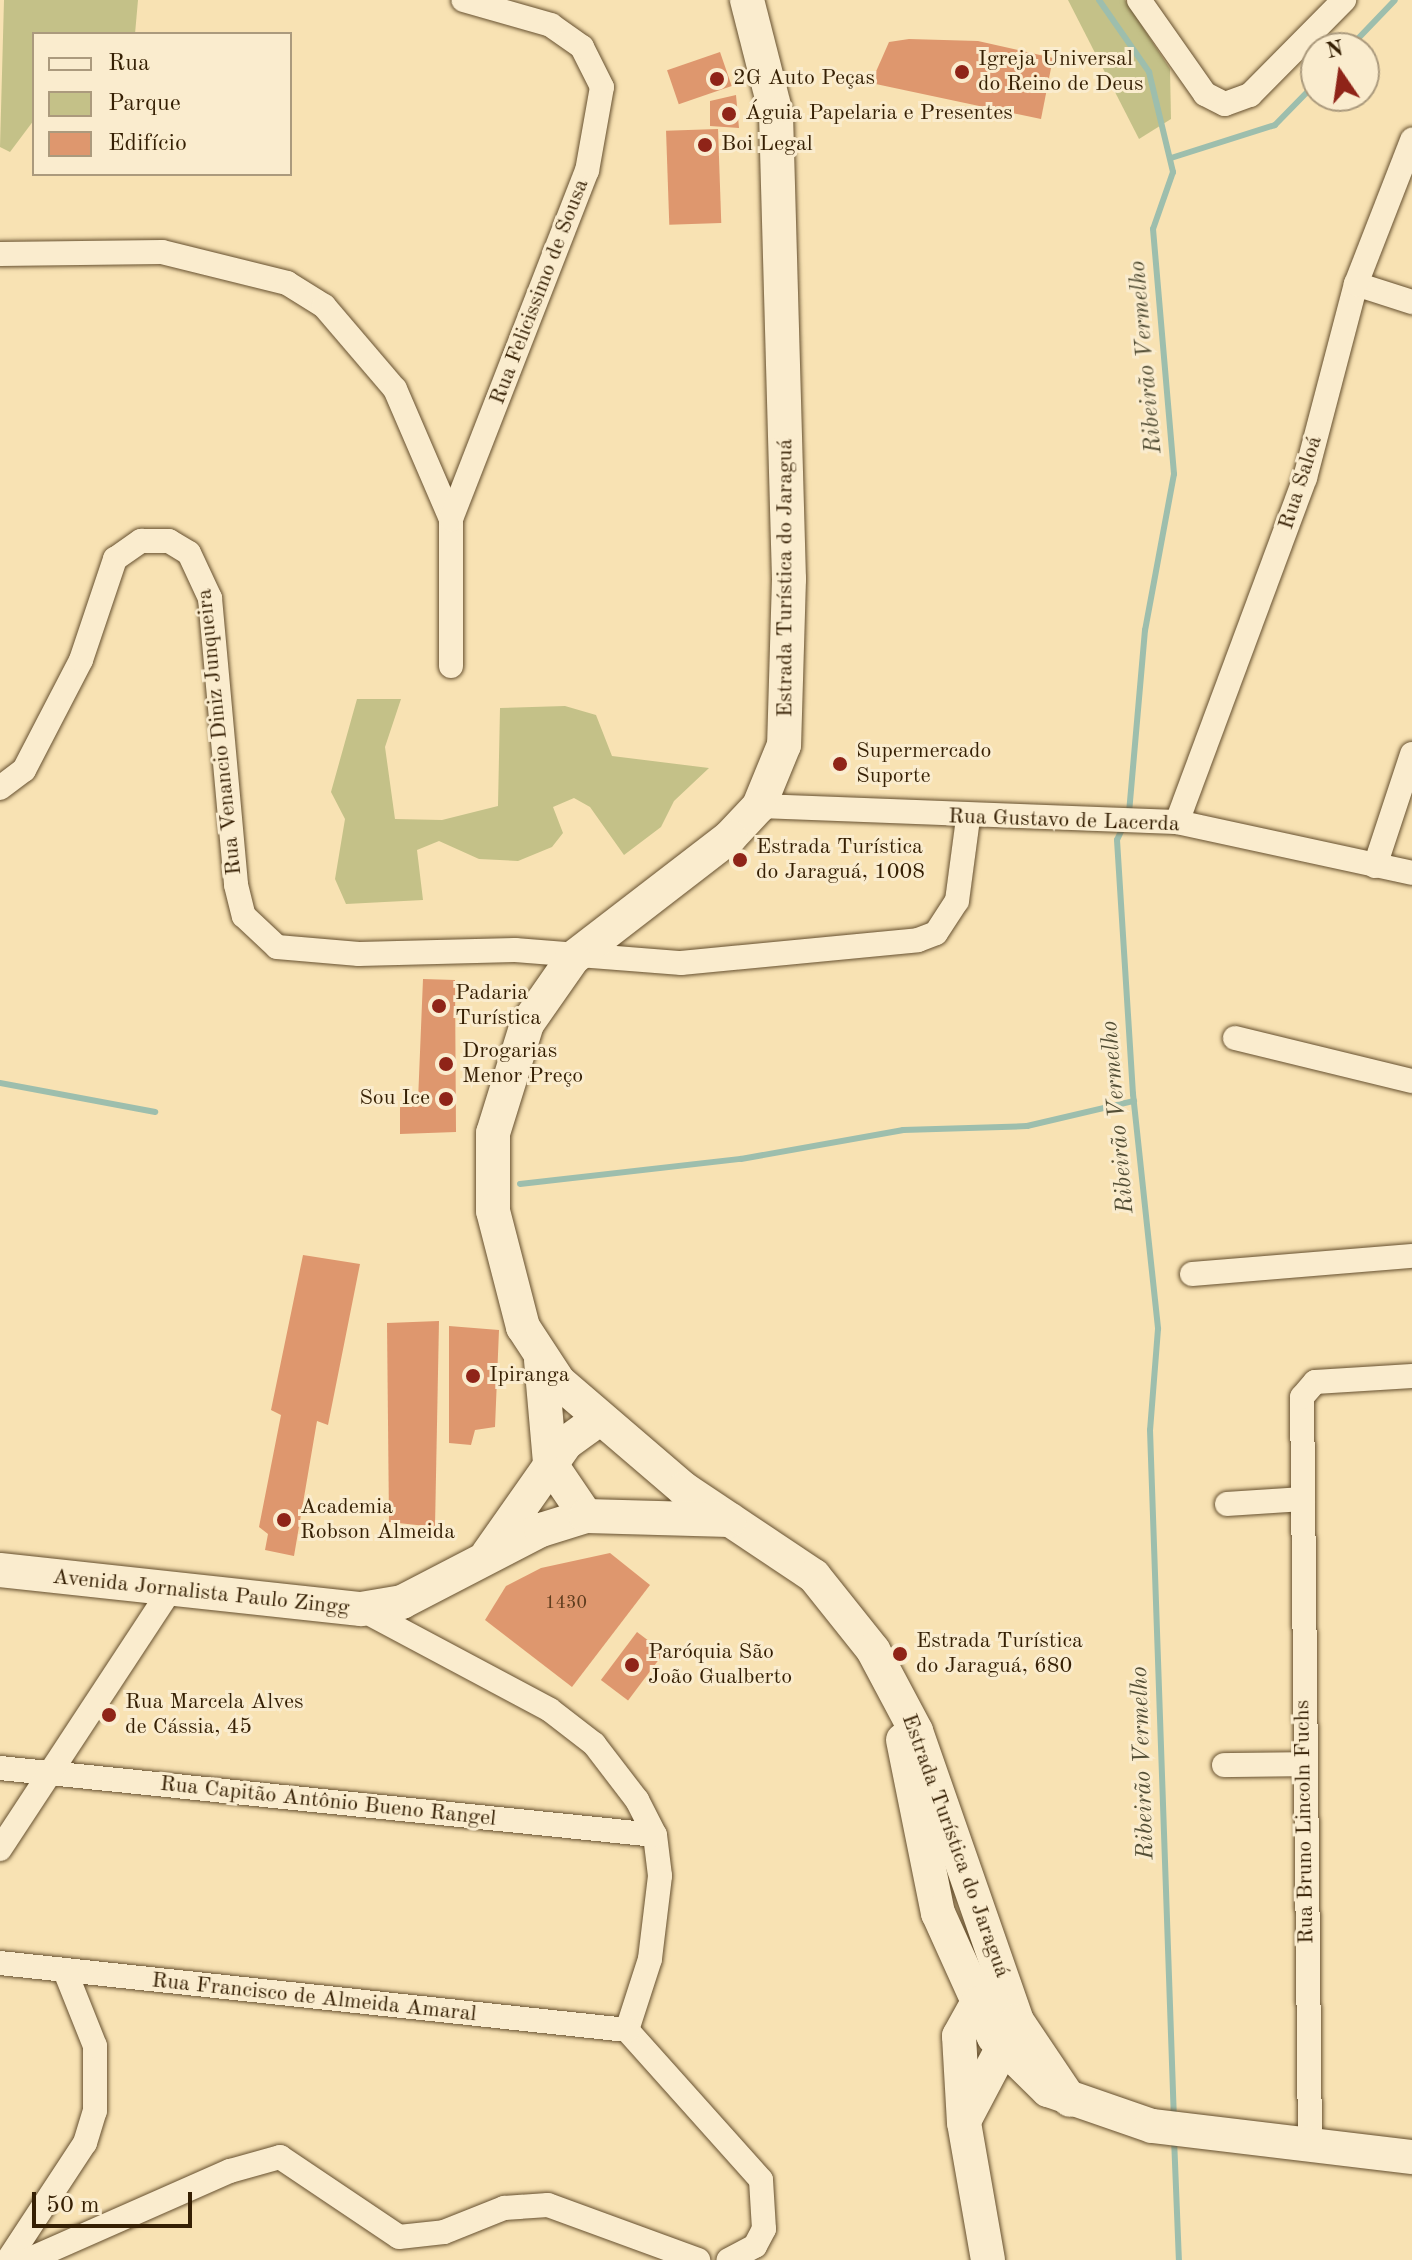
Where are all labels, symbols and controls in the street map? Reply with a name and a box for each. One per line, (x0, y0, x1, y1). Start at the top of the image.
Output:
legend (32, 32, 292, 176)
north arrow (1300, 32, 1380, 112)
text: N (1324, 38, 1346, 63)
place label: Igreja Universal do Reino de Deus (978, 46, 1144, 98)
text: Rua (108, 52, 150, 76)
marker: Igreja Universal do Reino de Deus (953, 63, 971, 81)
place label: 2G Auto Peças (733, 66, 875, 92)
marker: 2G Auto Peças (708, 70, 726, 88)
text: Parque (108, 92, 181, 116)
place label: Águia Papelaria e Presentes (745, 101, 1013, 127)
marker: Águia Papelaria e Presentes (720, 105, 738, 123)
text: Edifício (108, 132, 187, 156)
place label: Boi Legal (721, 132, 813, 158)
marker: Boi Legal (696, 136, 714, 154)
street label: Rua Felicissimo de Sousa (485, 176, 595, 408)
water label: Ribeirão Vermelho (1124, 259, 1170, 455)
street label: Rua Saloá (1273, 433, 1329, 533)
street label: Estrada Turística do Jaraguá (773, 439, 799, 717)
street label: Rua Venancio Diniz Junqueira (192, 588, 248, 876)
place label: Supermercado Suporte (856, 738, 991, 790)
marker: Supermercado Suporte (831, 755, 849, 773)
street label: Rua Gustavo de Lacerda (948, 804, 1180, 838)
place label: Estrada Turística do Jaraguá, 1008 (756, 834, 925, 886)
marker: Estrada Turística do Jaraguá, 1008 (731, 851, 749, 869)
place label: Padaria Turística (455, 980, 541, 1032)
marker: Padaria Turística (430, 997, 448, 1015)
water label: Ribeirão Vermelho (1096, 1019, 1142, 1215)
place label: Drogarias Menor Preço (462, 1038, 583, 1090)
marker: Drogarias Menor Preço (437, 1055, 455, 1073)
place label: Sou Ice (359, 1086, 430, 1112)
marker: Sou Ice (437, 1090, 455, 1108)
place label: Ipiranga (489, 1363, 570, 1389)
marker: Ipiranga (464, 1367, 482, 1385)
place label: Academia Robson Almeida (300, 1494, 455, 1546)
marker: Academia Robson Almeida (275, 1511, 293, 1529)
street label: Avenida Jornalista Paulo Zingg (51, 1564, 351, 1622)
house number: 1430 (545, 1592, 587, 1614)
place label: Estrada Turística do Jaraguá, 680 (916, 1628, 1083, 1680)
place label: Paróquia São João Gualberto (648, 1639, 792, 1690)
marker: Estrada Turística do Jaraguá, 680 (891, 1645, 909, 1663)
marker: Paróquia São João Gualberto (623, 1656, 641, 1674)
water label: Ribeirão Vermelho (1126, 1666, 1162, 1860)
place label: Rua Marcela Alves de Cássia, 45 (125, 1689, 304, 1740)
street label: Rua Bruno Lincoln Fuchs (1290, 1700, 1320, 1944)
marker: Rua Marcela Alves de Cássia, 45 (100, 1706, 118, 1724)
street label: Estrada Turística do Jaraguá (895, 1711, 1015, 1981)
street label: Rua Capitão Antônio Bueno Rangel (159, 1771, 497, 1833)
street label: Rua Francisco de Almeida Amaral (150, 1968, 478, 2028)
scale bar (36, 2176, 196, 2226)
text: 50 m (46, 2194, 100, 2218)

